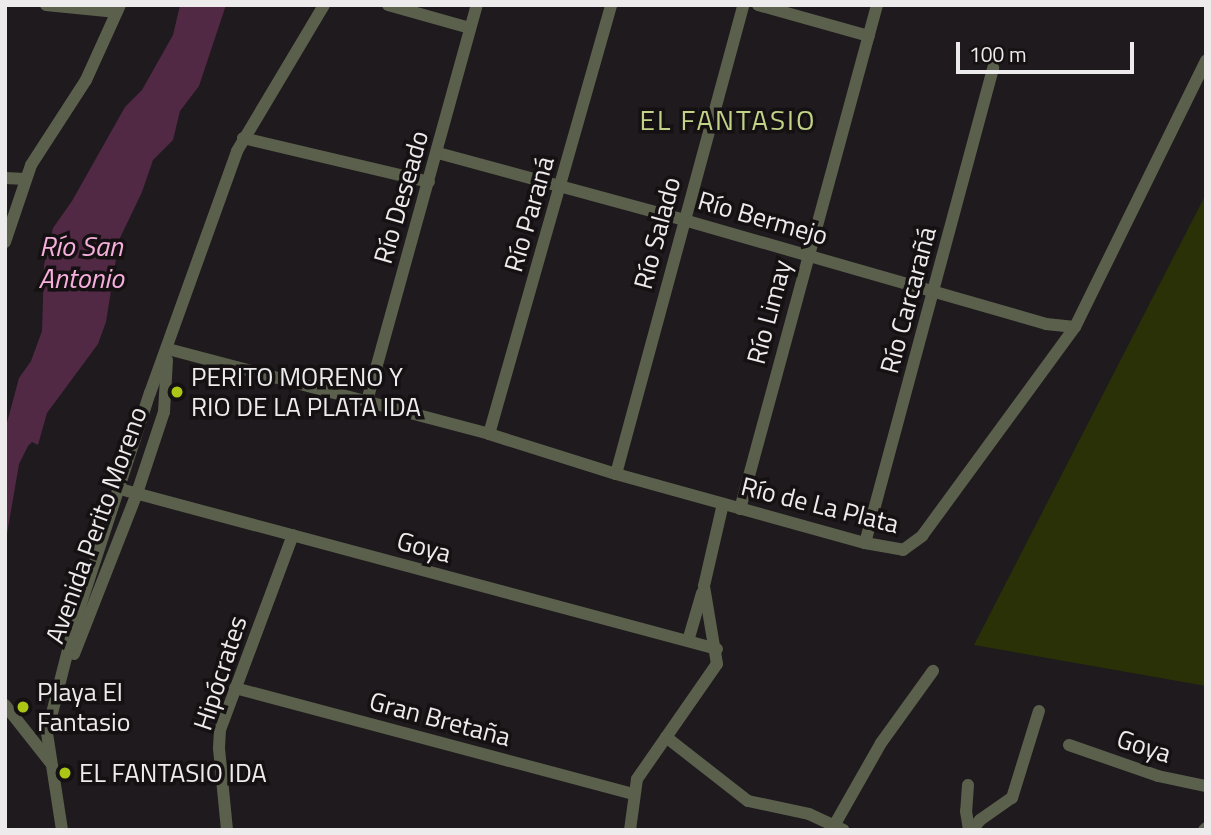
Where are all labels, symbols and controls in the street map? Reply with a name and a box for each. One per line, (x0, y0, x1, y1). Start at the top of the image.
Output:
scale bar (959, 28, 1138, 72)
text: 100 m (969, 38, 1026, 70)
district label: EL FANTASIO (641, 103, 815, 137)
street label: Río Deseado (367, 127, 435, 267)
street label: Río Paraná (498, 153, 560, 275)
street label: Río Salado (627, 174, 687, 292)
street label: Río Bermejo (694, 185, 832, 251)
street label: Río Carcarañá (873, 223, 943, 377)
water label: Río San Antonio (38, 229, 124, 295)
street label: Río Limay (740, 257, 798, 367)
place label: PERITO MORENO Y RIO DE LA PLATA IDA (191, 361, 421, 422)
marker: PERITO MORENO Y RIO DE LA PLATA IDA (169, 384, 185, 400)
street label: Avenida Perito Moreno (39, 403, 153, 647)
street label: Río de La Plata (738, 470, 902, 540)
street label: Goya (393, 525, 455, 569)
street label: Hipócrates (187, 612, 253, 734)
place label: Playa El Fantasio (37, 676, 130, 738)
street label: Gran Bretaña (366, 685, 514, 753)
marker: Playa El Fantasio (15, 699, 31, 715)
street label: Goya (1113, 723, 1175, 769)
place label: EL FANTASIO IDA (79, 757, 267, 789)
marker: EL FANTASIO IDA (57, 765, 73, 781)

